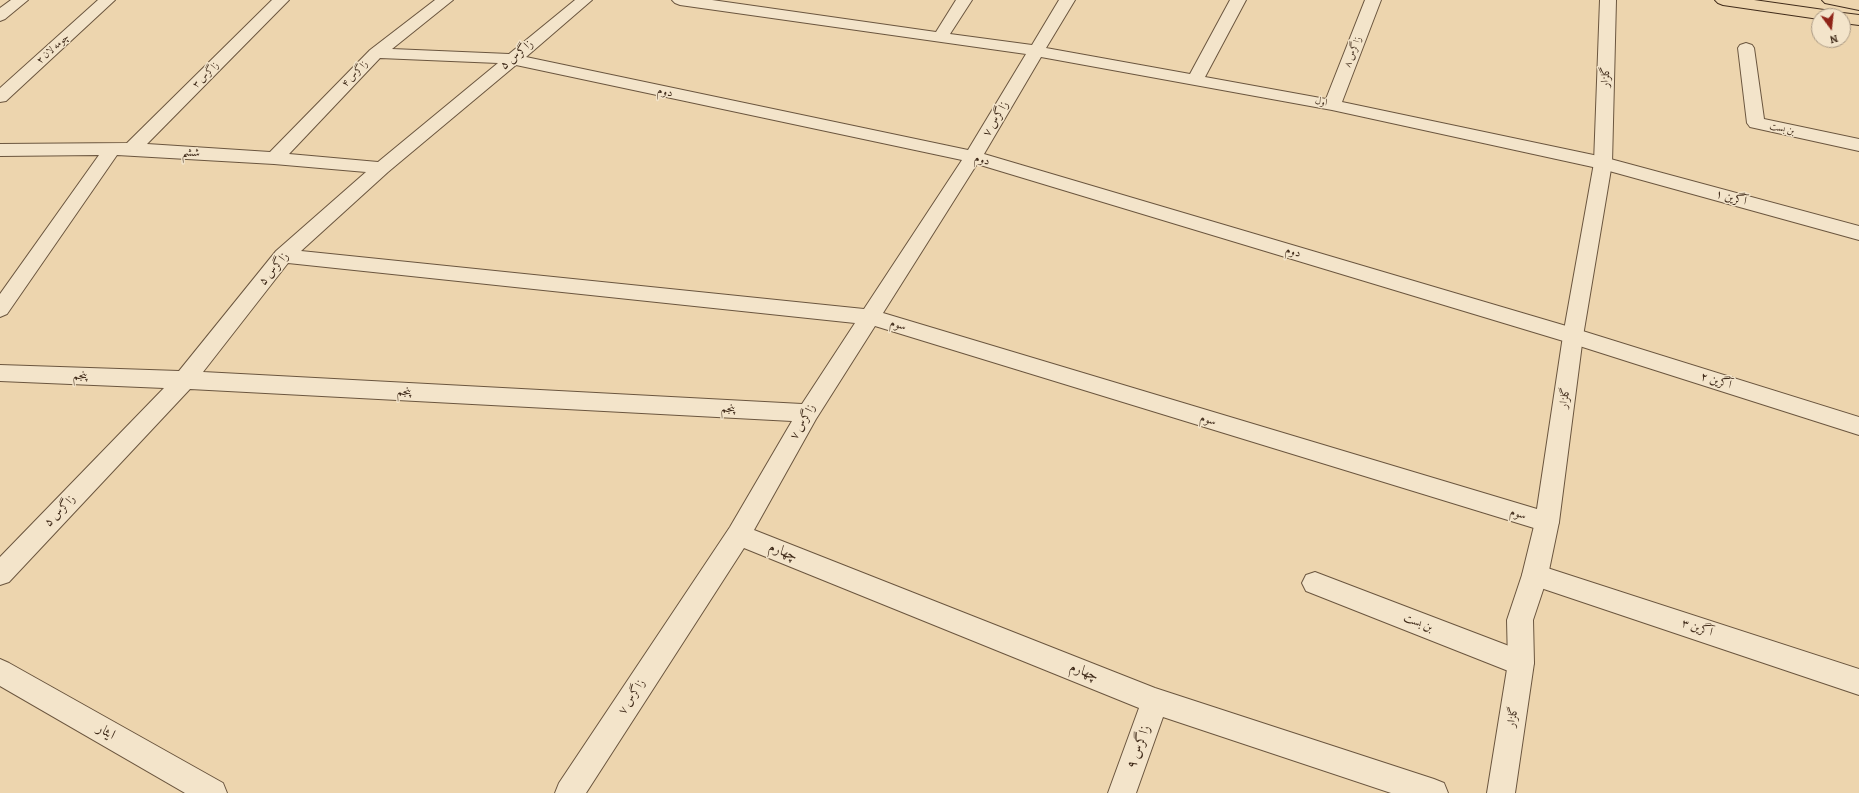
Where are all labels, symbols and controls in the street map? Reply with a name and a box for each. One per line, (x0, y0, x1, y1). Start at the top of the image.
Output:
north arrow (1811, 8, 1851, 48)
street label: چومه لان ۲ (34, 31, 72, 67)
text: N (1828, 31, 1840, 47)
street label: زاگرس ۸ (1342, 35, 1364, 69)
street label: زاگرس ۵ (498, 37, 536, 73)
street label: ۴ زاگرس (339, 58, 371, 90)
street label: زاگرس ۳ (190, 59, 222, 91)
street label: گلزار (1598, 66, 1614, 88)
street label: دوم (656, 83, 674, 101)
street label: اول (1314, 95, 1328, 109)
street label: زاگرس ۷ (980, 99, 1012, 139)
street label: بن بست (1768, 120, 1796, 138)
street label: ششم (182, 145, 200, 161)
street label: دوم (973, 151, 991, 169)
street label: آگرین ۱ (1714, 187, 1748, 209)
street label: دوم (1283, 243, 1303, 261)
street label: زاگرس ۵ (256, 250, 292, 288)
street label: سوم (888, 316, 908, 334)
street label: پنجم (73, 369, 87, 383)
street label: آگرین ۲ (1699, 369, 1733, 393)
street label: پنجم (396, 384, 412, 400)
street label: گلزار (1556, 387, 1574, 409)
street label: پنجم (720, 401, 736, 417)
street label: زاگرس ۷ (787, 402, 819, 442)
street label: سوم (1198, 411, 1218, 429)
street label: زاگرس ۵ (41, 492, 79, 530)
street label: سوم (1508, 505, 1528, 523)
street label: چهارم (766, 539, 800, 565)
street label: بن بست (1401, 611, 1435, 635)
street label: آگرین ۳ (1680, 616, 1714, 640)
street label: چهارم (1067, 659, 1101, 685)
street label: زاگرس ۷ (615, 677, 649, 717)
street label: گلزار (1504, 706, 1522, 728)
street label: ایثار (94, 720, 118, 744)
street label: زاگرس ۹ (1123, 723, 1155, 771)

